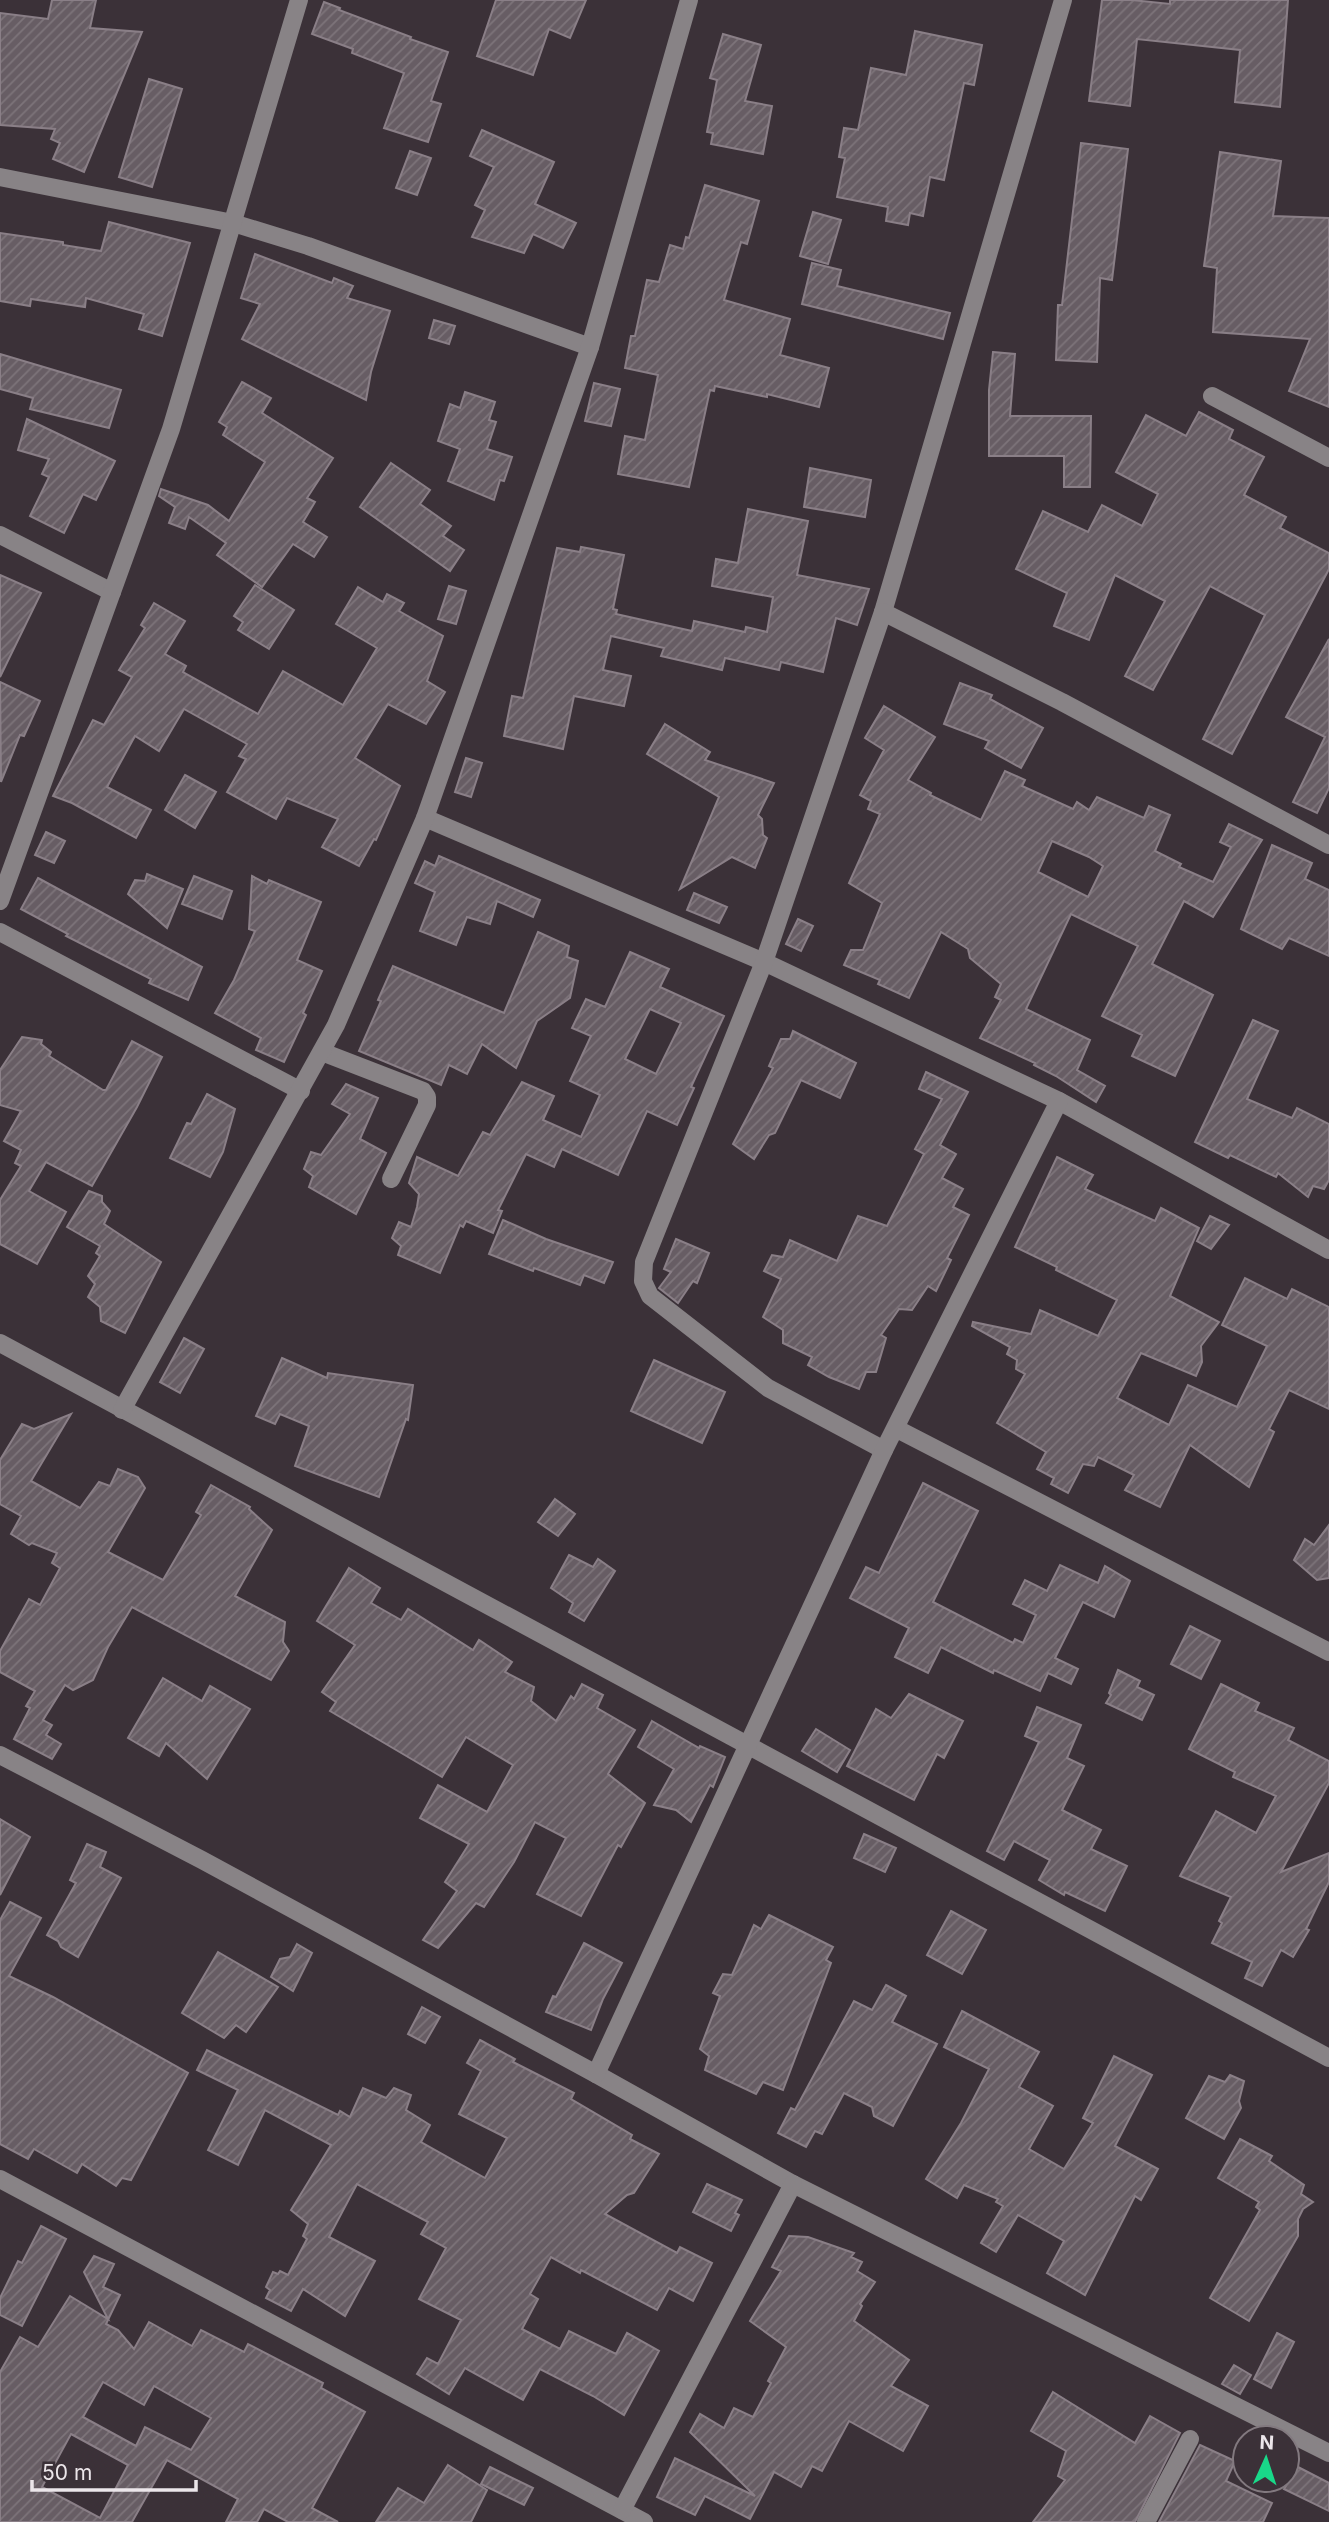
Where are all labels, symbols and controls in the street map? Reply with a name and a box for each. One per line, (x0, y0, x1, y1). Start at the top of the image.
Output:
north arrow (1231, 2424, 1301, 2494)
text: N (1259, 2431, 1275, 2454)
scale bar (32, 2448, 196, 2492)
text: 50 m (42, 2460, 92, 2485)

